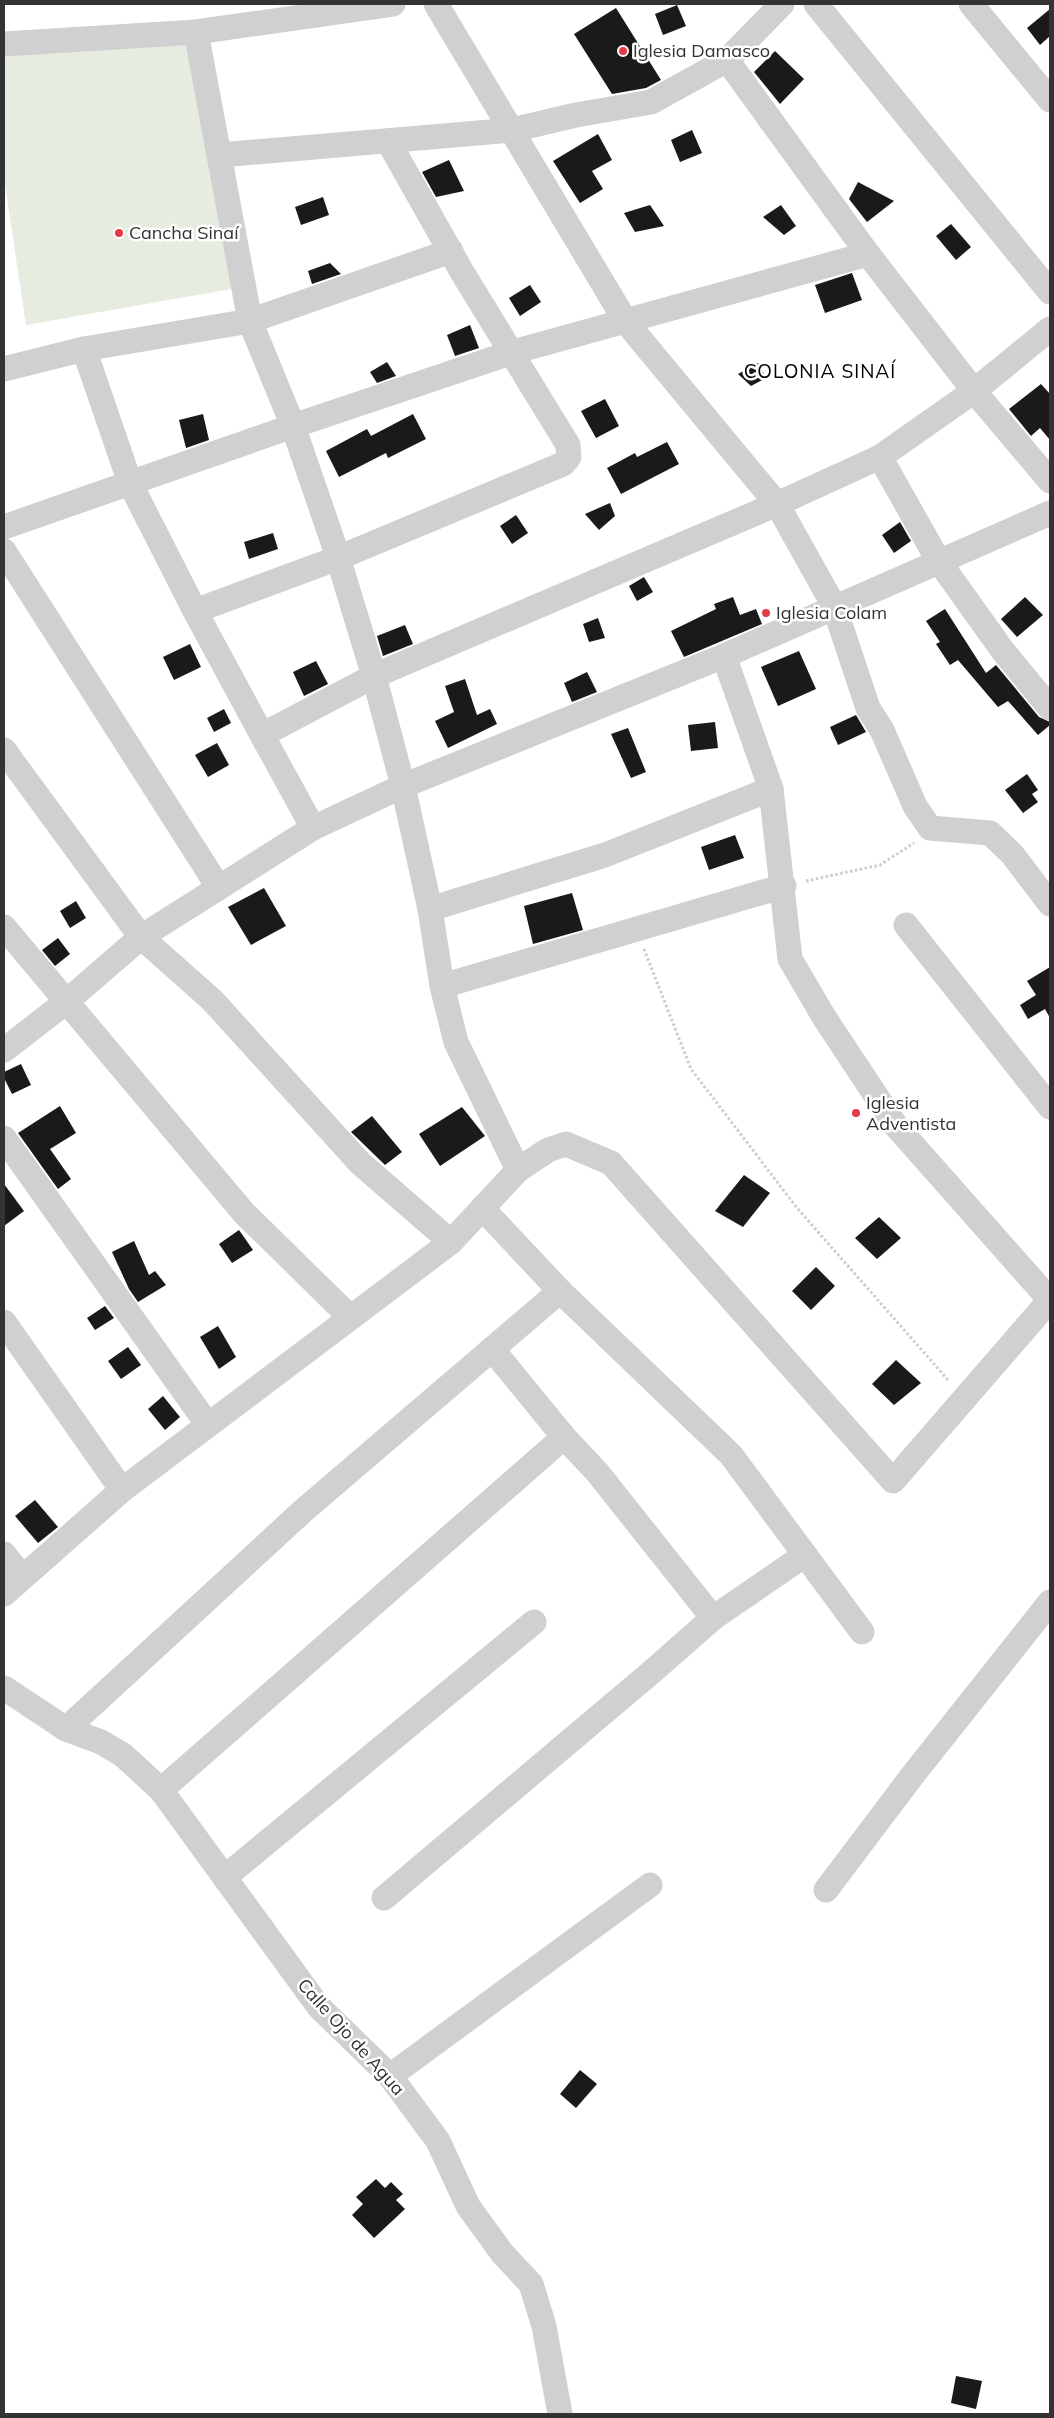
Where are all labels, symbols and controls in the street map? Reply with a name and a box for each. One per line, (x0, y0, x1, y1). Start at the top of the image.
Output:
place label: Iglesia Damasco (633, 39, 770, 62)
marker: Iglesia Damasco (617, 45, 629, 57)
place label: Cancha Sinaí (129, 221, 240, 244)
marker: Cancha Sinaí (113, 227, 125, 239)
district label: COLONIA SINAÍ (744, 359, 896, 383)
place label: Iglesia Colam (776, 601, 887, 624)
marker: Iglesia Colam (760, 607, 772, 619)
place label: Iglesia Adventista (866, 1091, 956, 1135)
marker: Iglesia Adventista (850, 1107, 862, 1119)
street label: Calle Ojo de Agua (293, 1973, 410, 2100)

